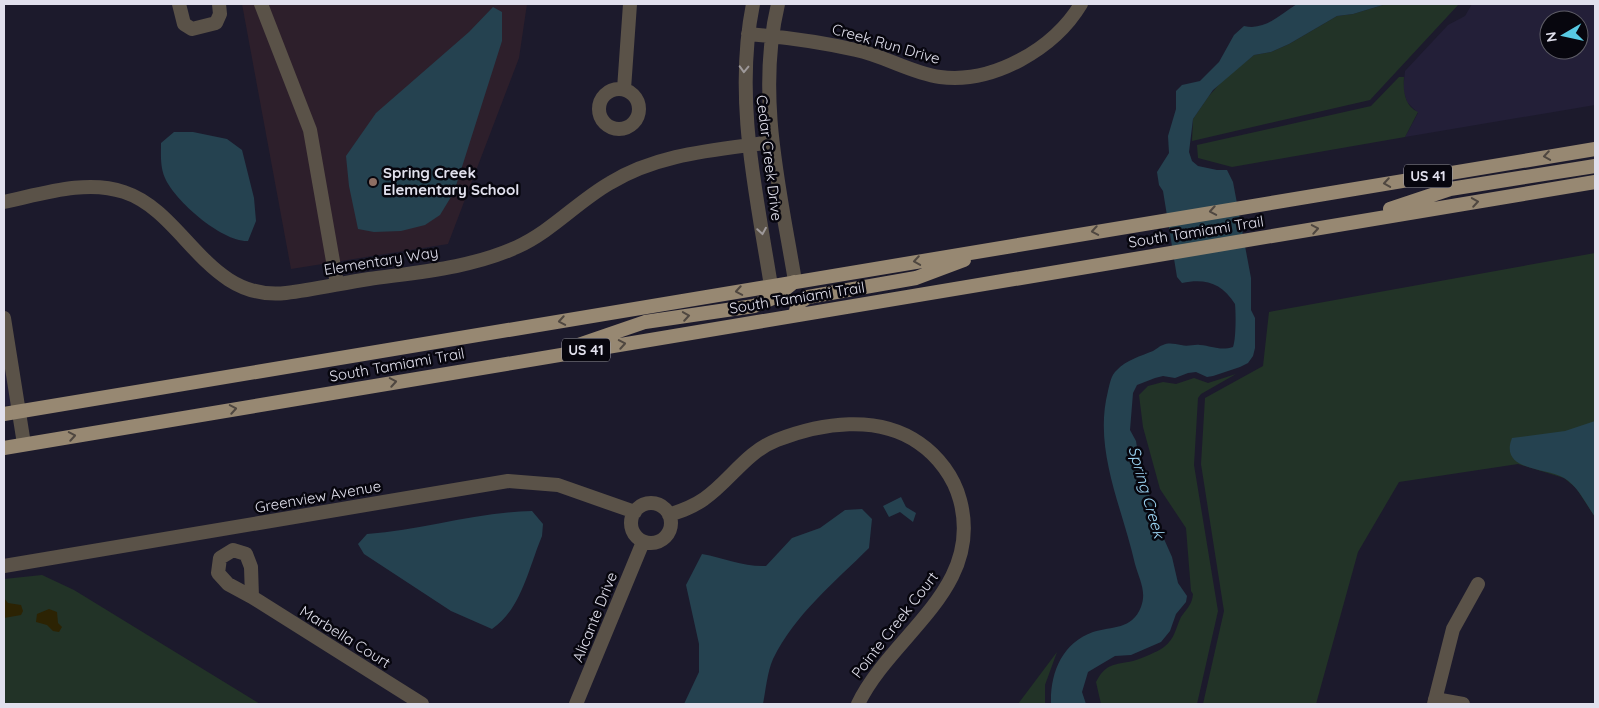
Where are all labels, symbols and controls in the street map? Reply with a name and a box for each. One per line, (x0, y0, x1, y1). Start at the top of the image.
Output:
north arrow (1539, 10, 1589, 60)
street label: Creek Run Drive (830, 19, 942, 68)
text: N (1541, 31, 1561, 44)
one-way arrow (739, 66, 750, 74)
street label: Cedar Creek Drive (752, 94, 787, 222)
one-way arrow (1543, 151, 1552, 161)
place label: Spring Creek Elementary School (383, 163, 519, 199)
road number: US 41 (1404, 165, 1452, 188)
marker: Spring Creek Elementary School (367, 176, 379, 188)
one-way arrow (1382, 177, 1391, 187)
one-way arrow (1470, 197, 1479, 207)
one-way arrow (1209, 206, 1218, 216)
street label: South Tamiami Trail (1127, 211, 1265, 252)
one-way arrow (1310, 224, 1319, 234)
one-way arrow (1090, 226, 1099, 236)
one-way arrow (756, 227, 767, 235)
street label: Elementary Way (322, 242, 440, 279)
one-way arrow (913, 256, 921, 266)
street label: South Tamiami Trail (728, 277, 866, 318)
one-way arrow (735, 285, 744, 295)
one-way arrow (682, 311, 691, 321)
one-way arrow (558, 315, 566, 325)
road number: US 41 (562, 338, 610, 362)
one-way arrow (618, 340, 627, 350)
street label: South Tamiami Trail (328, 343, 466, 386)
one-way arrow (389, 378, 397, 388)
one-way arrow (228, 405, 237, 415)
one-way arrow (68, 432, 77, 442)
water label: Spring Creek (1124, 444, 1170, 542)
street label: Greenview Avenue (253, 476, 382, 517)
street label: Pointe Creek Court (847, 568, 942, 682)
street label: Alicante Drive (568, 569, 621, 665)
street label: Marbella Court (296, 601, 394, 672)

